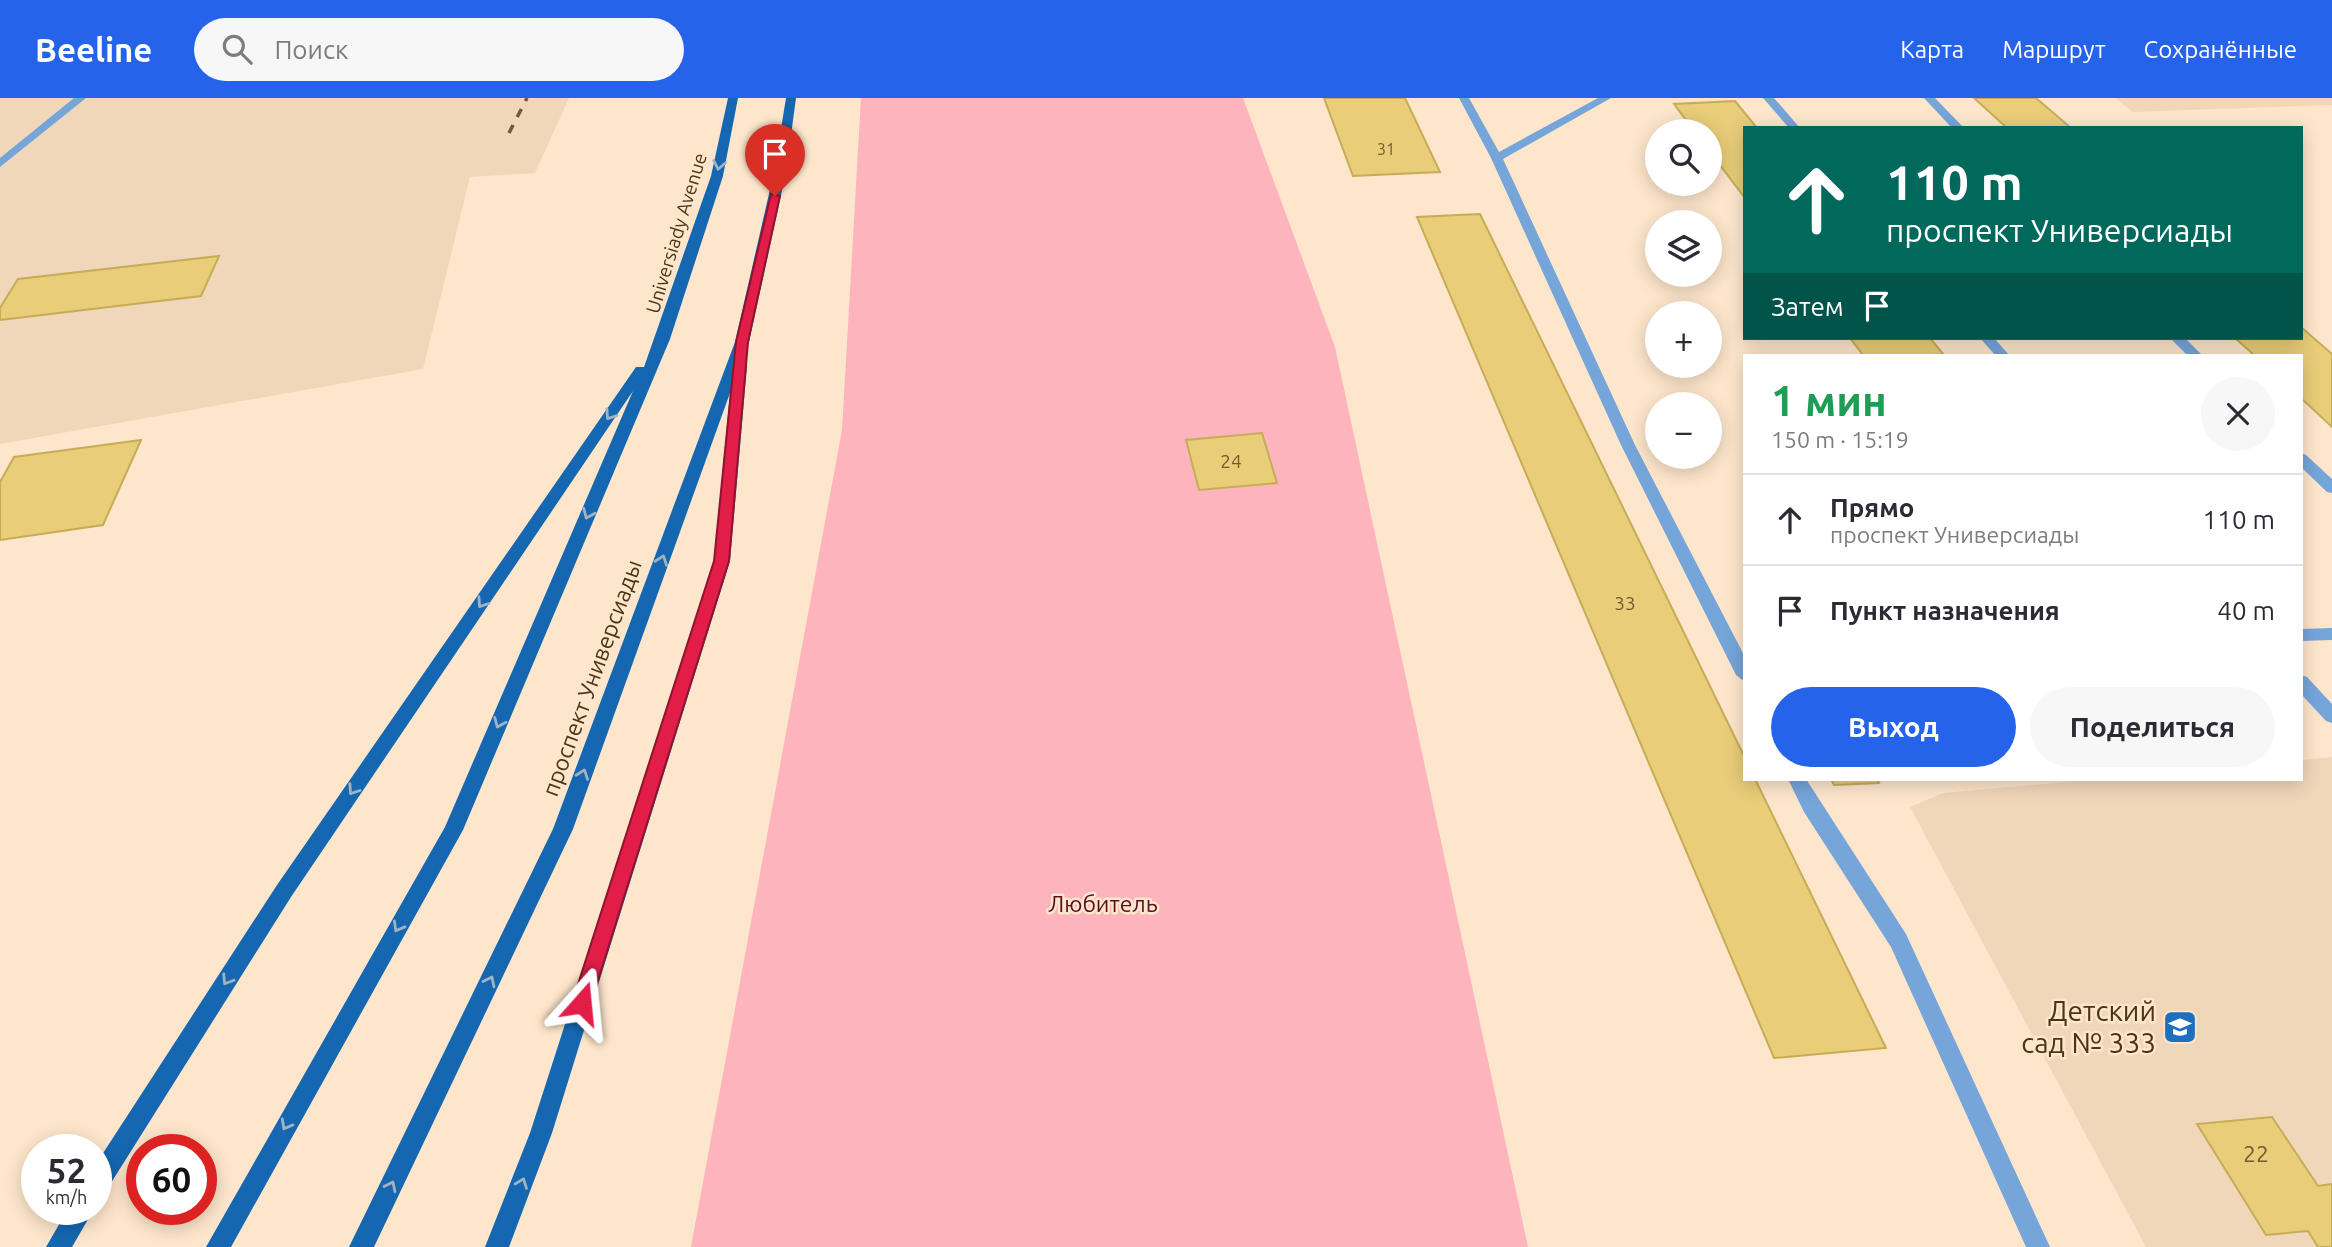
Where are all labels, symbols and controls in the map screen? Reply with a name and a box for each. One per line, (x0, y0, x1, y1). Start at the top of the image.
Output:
search box (194, 18, 684, 81)
icon: search (218, 30, 256, 68)
text: Beeline (35, 31, 152, 68)
text: Поиск (274, 35, 348, 64)
text: Карта (1900, 36, 1964, 63)
text: Маршрут (2002, 36, 2106, 63)
text: Сохранённые (2144, 36, 2297, 63)
map controls (1645, 119, 1722, 469)
button: search (1645, 119, 1722, 196)
pin (745, 124, 805, 196)
icon: arrive (756, 135, 794, 173)
house number: 31 (1377, 140, 1395, 158)
street label: Universiady Avenue (641, 150, 711, 316)
icon: ahead (1771, 154, 1862, 245)
text: 110 m (1886, 154, 2023, 209)
one-way arrow (713, 159, 728, 171)
button: layers (1645, 210, 1722, 287)
text: проспект Универсиады (1886, 212, 2233, 248)
icon: arrive (1858, 287, 1896, 325)
text: Затем (1771, 292, 1844, 321)
button: + (1645, 301, 1722, 378)
text: 1 мин (1771, 377, 1887, 424)
button: close (2201, 377, 2275, 451)
button: − (1645, 392, 1722, 469)
one-way arrow (606, 407, 619, 420)
text: 150 m · 15:19 (1771, 427, 1909, 452)
house number: 24 (1220, 450, 1242, 472)
text: Прямо (1830, 493, 1914, 522)
icon: ahead (1771, 501, 1809, 539)
text: 110 m (2203, 505, 2275, 534)
one-way arrow (582, 507, 596, 519)
text: проспект Универсиады (1830, 522, 2079, 547)
one-way arrow (653, 555, 667, 567)
street label: проспект Универсиады (537, 556, 646, 799)
house number: 33 (1614, 592, 1636, 614)
icon: arrive (1771, 592, 1809, 630)
one-way arrow (477, 595, 490, 608)
text: Пункт назначения (1830, 596, 2060, 625)
text: 40 m (2217, 596, 2275, 625)
button: Выход (1771, 687, 2016, 767)
button: Поделиться (2030, 687, 2275, 767)
one-way arrow (493, 716, 507, 728)
one-way arrow (575, 768, 589, 780)
one-way arrow (349, 782, 361, 795)
park label: Любитель (1048, 891, 1158, 916)
one-way arrow (393, 920, 406, 932)
position arrow (545, 966, 619, 1040)
one-way arrow (223, 972, 236, 985)
one-way arrow (481, 976, 495, 988)
place label: Детский сад № 333 (2021, 995, 2156, 1058)
school or university icon: Детский сад № 333 (2161, 1008, 2199, 1046)
one-way arrow (281, 1118, 294, 1130)
speed limit sign: 60 (126, 1134, 217, 1225)
house number: 22 (2243, 1141, 2269, 1166)
text: 52 (47, 1150, 86, 1190)
one-way arrow (513, 1178, 527, 1190)
one-way arrow (382, 1181, 396, 1193)
text: km/h (46, 1187, 87, 1207)

